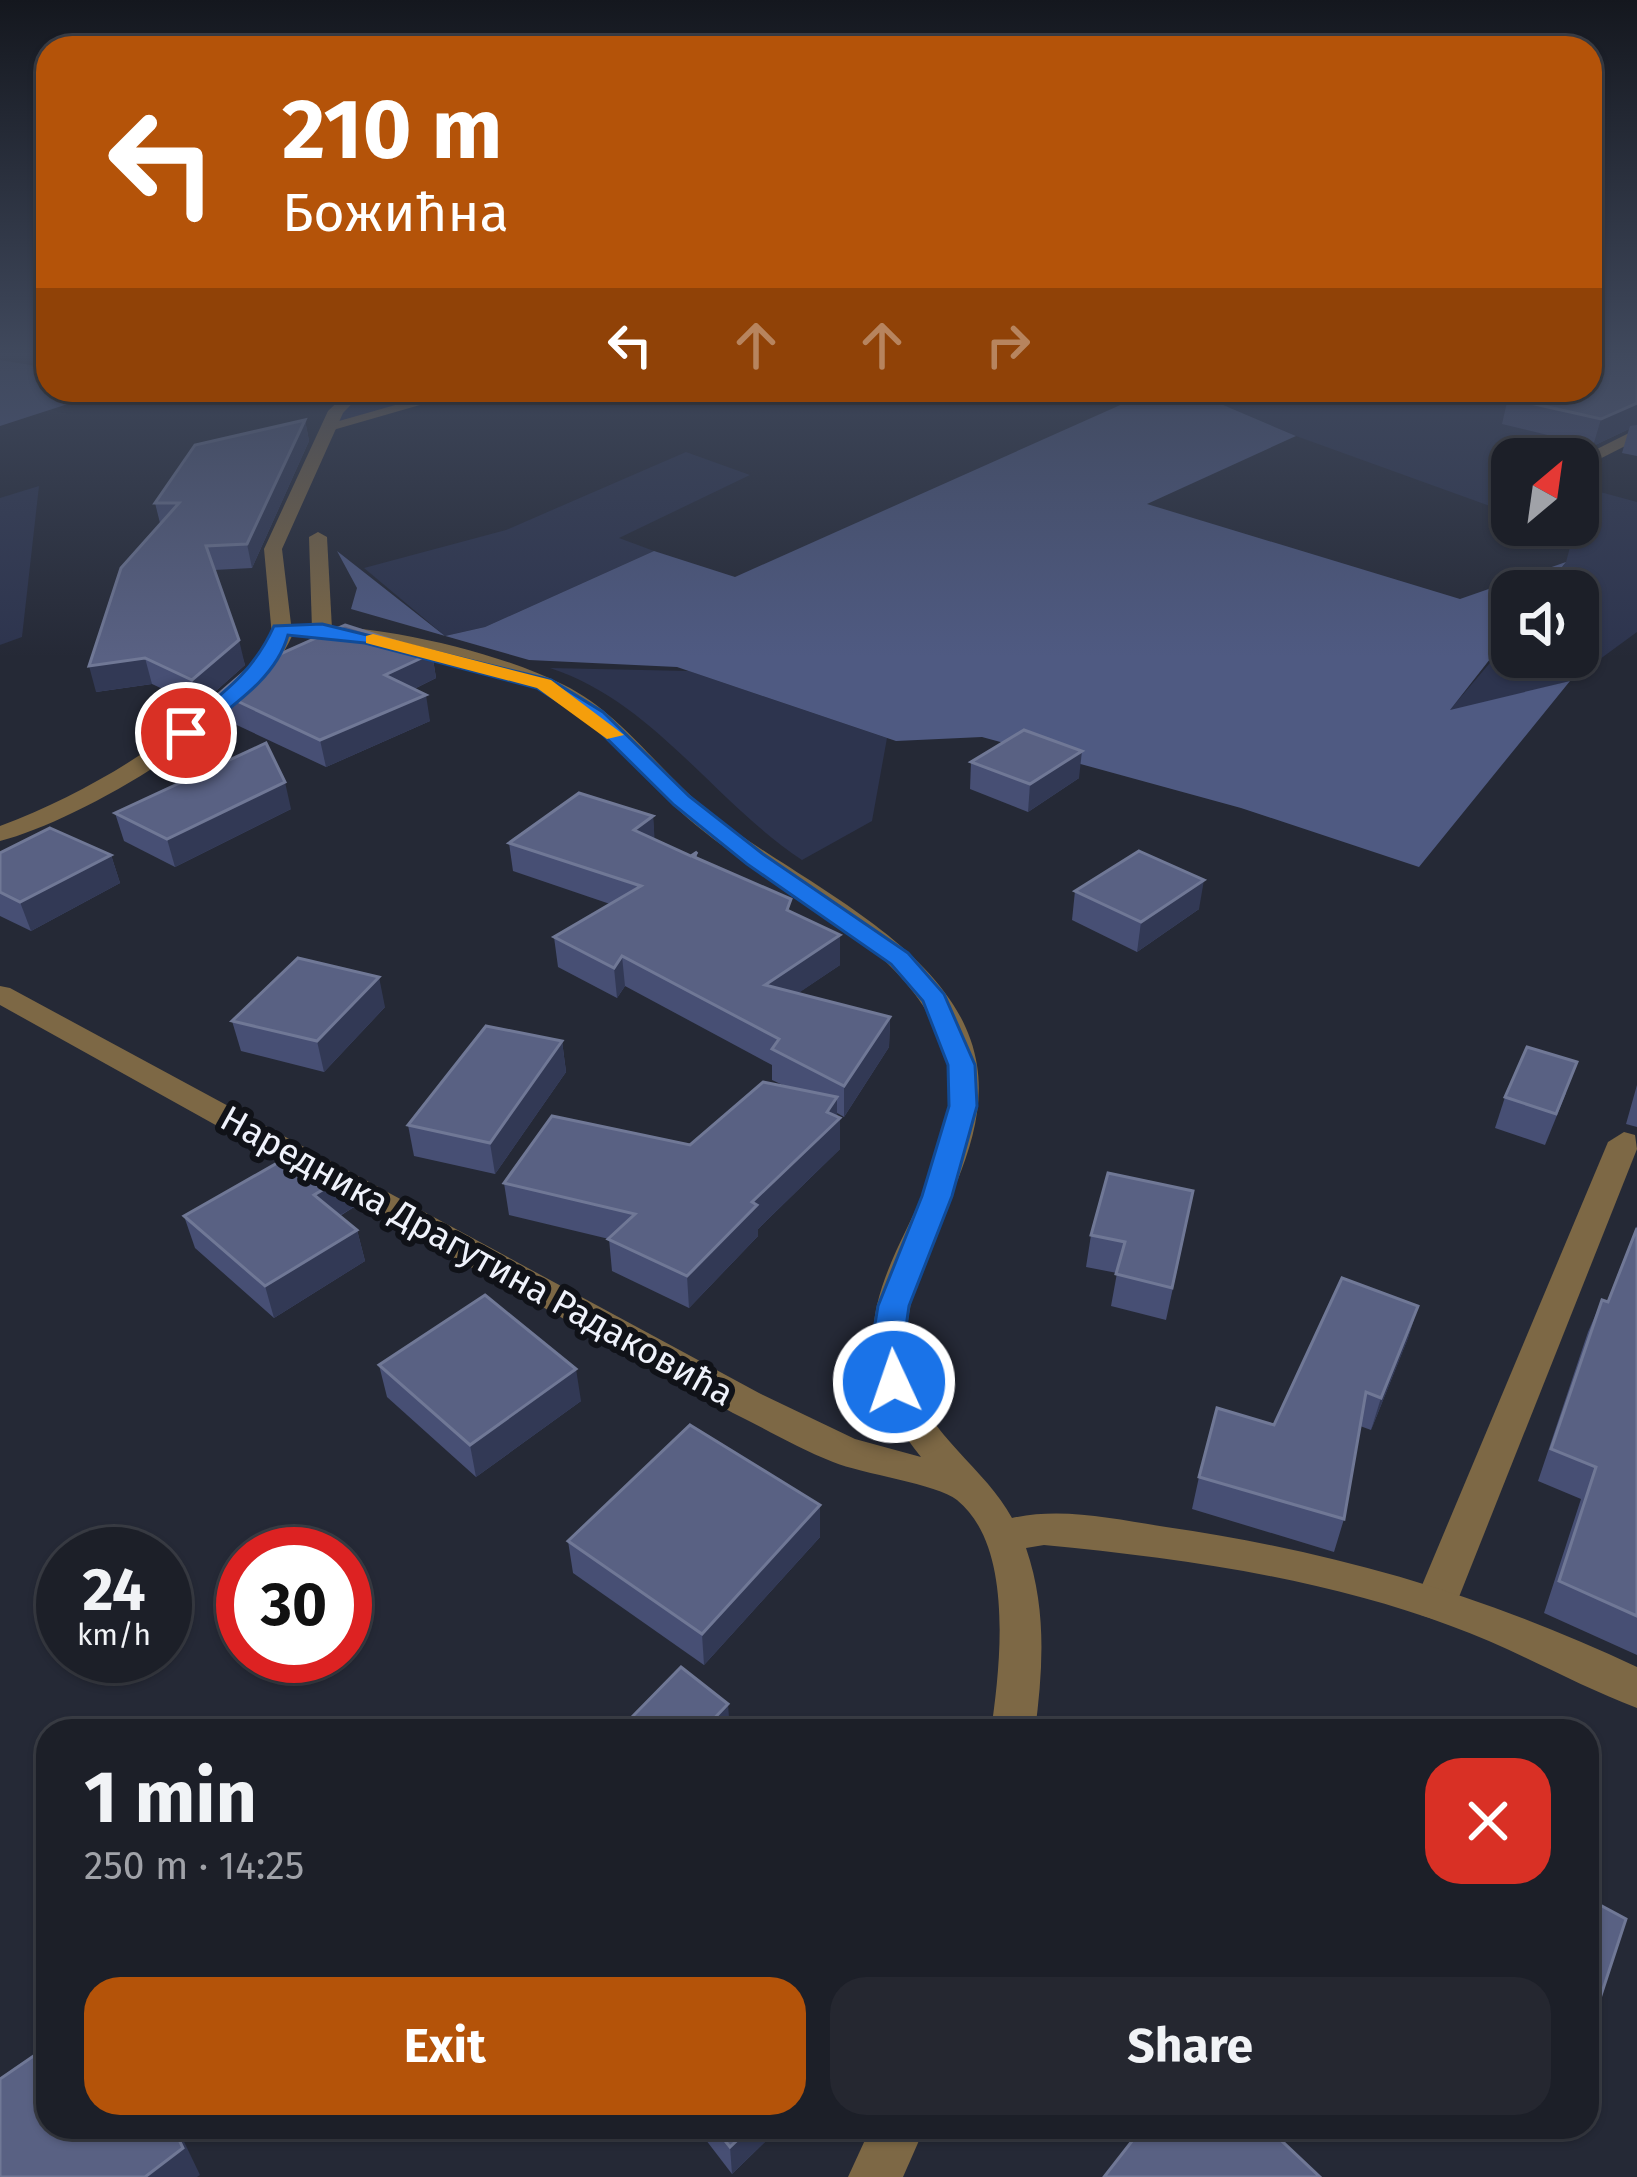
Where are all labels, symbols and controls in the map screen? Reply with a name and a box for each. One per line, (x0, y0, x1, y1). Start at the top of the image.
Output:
text: 210 m (282, 79, 503, 180)
icon: left (84, 84, 240, 240)
text: Божићна (282, 181, 509, 245)
icon: left (597, 312, 663, 378)
icon: ahead (723, 312, 789, 378)
icon: ahead (849, 312, 915, 378)
icon: right (975, 312, 1041, 378)
north arrow (1491, 438, 1599, 546)
map controls (1491, 438, 1599, 678)
button: sound (1491, 570, 1599, 678)
pin (135, 682, 237, 784)
icon: arrive (153, 700, 219, 766)
street label: Наредника Драгутина Радаковића (213, 1096, 741, 1416)
position arrow (831, 1319, 957, 1445)
speed limit sign: 30 (216, 1527, 372, 1683)
text: 24 (82, 1554, 146, 1626)
text: km/h (77, 1617, 151, 1653)
text: 1 min (84, 1755, 257, 1841)
button: close (1425, 1758, 1551, 1884)
text: 250 m · 14:25 (84, 1843, 304, 1889)
button: Exit (84, 1977, 806, 2115)
button: Share (830, 1977, 1551, 2115)

